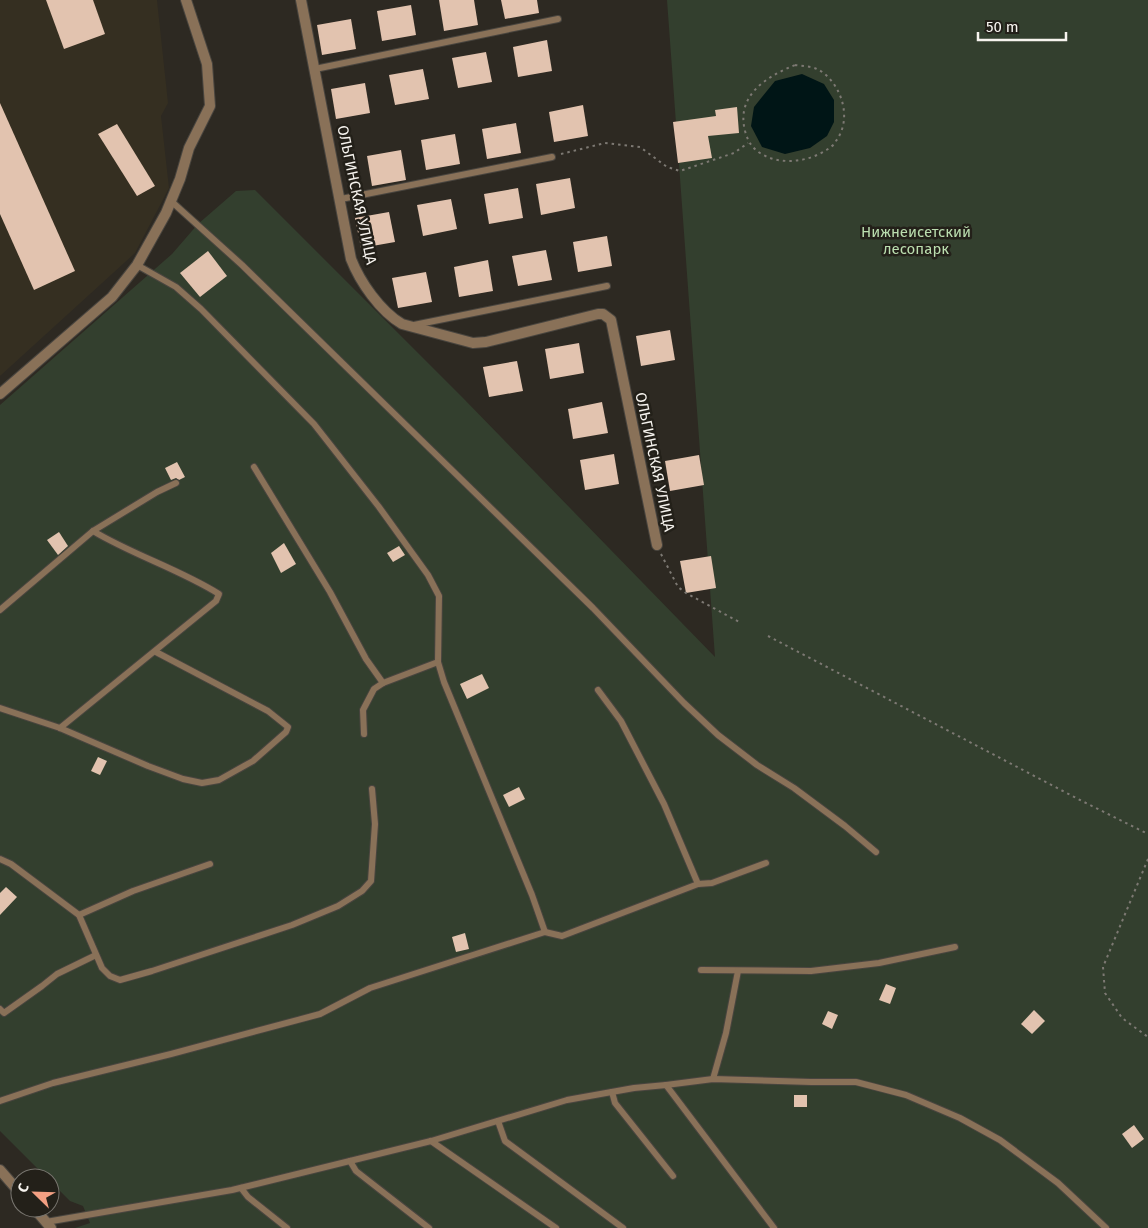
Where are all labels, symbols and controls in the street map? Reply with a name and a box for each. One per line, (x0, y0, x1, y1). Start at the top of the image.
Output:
scale bar (978, 10, 1066, 42)
text: 50 m (986, 18, 1019, 36)
street label: ОЛЬГИНСКАЯ УЛИЦА (333, 124, 381, 267)
park label: Нижнеисетский лесопарк (861, 223, 971, 258)
street label: ОЛЬГИНСКАЯ УЛИЦА (631, 391, 679, 534)
north arrow (10, 1168, 60, 1218)
text: С (14, 1181, 33, 1195)

